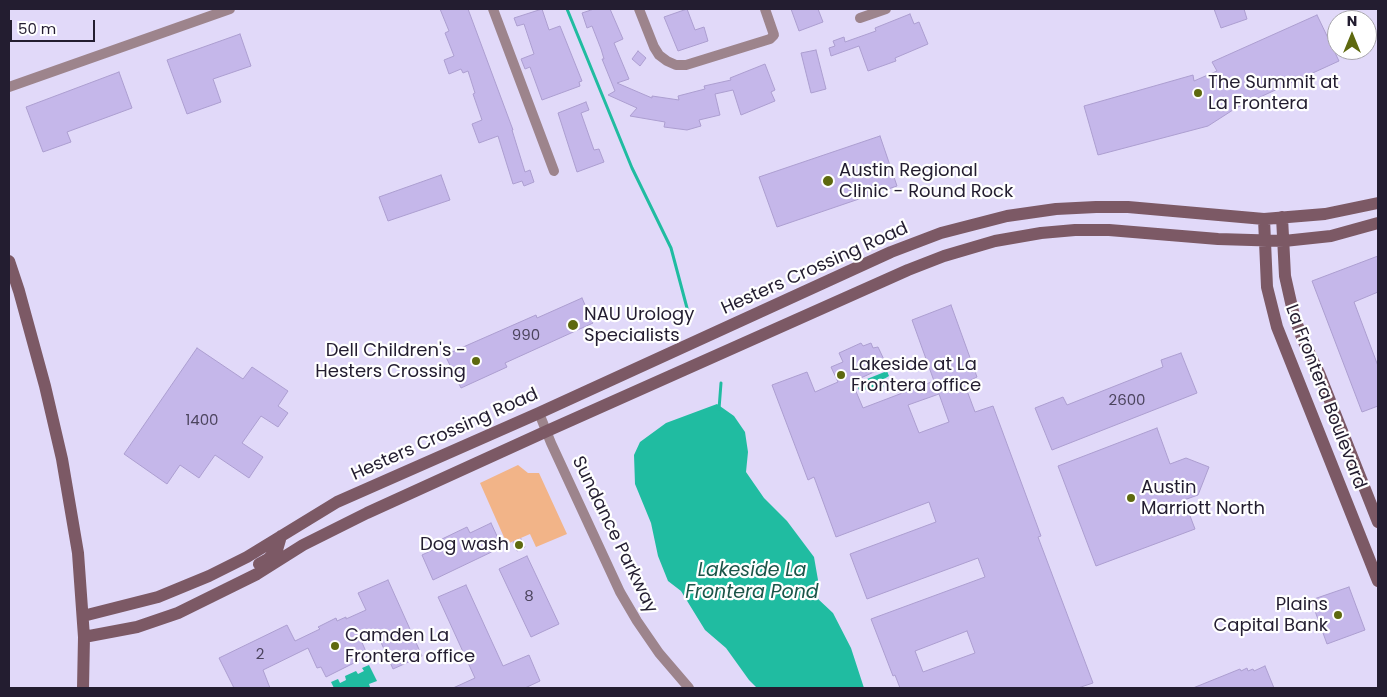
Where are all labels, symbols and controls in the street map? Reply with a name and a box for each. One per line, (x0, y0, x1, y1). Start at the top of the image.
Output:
scale bar (12, 10, 98, 42)
north arrow (1327, 10, 1377, 60)
text: N (1347, 11, 1357, 31)
text: 50 m (18, 18, 56, 39)
place label: The Summit at La Frontera (1208, 72, 1339, 115)
marker: The Summit at La Frontera (1192, 87, 1204, 99)
place label: Austin Regional Clinic - Round Rock (839, 160, 1013, 202)
marker: Austin Regional Clinic - Round Rock (821, 174, 835, 188)
street label: Hesters Crossing Road (718, 218, 912, 320)
street label: La Frontera Boulevard (1280, 302, 1370, 492)
place label: NAU Urology Specialists (584, 304, 694, 346)
marker: NAU Urology Specialists (566, 318, 580, 332)
house number: 990 (512, 327, 540, 345)
place label: Dell Children's - Hesters Crossing (315, 340, 466, 382)
place label: Lakeside at La Frontera office (851, 354, 981, 396)
marker: Dell Children's - Hesters Crossing (470, 355, 482, 367)
marker: Lakeside at La Frontera office (835, 369, 847, 381)
street label: Hesters Crossing Road (348, 384, 542, 486)
house number: 2600 (1109, 392, 1145, 410)
house number: 1400 (185, 412, 219, 430)
street label: Sundance Parkway (567, 453, 661, 617)
place label: Austin Marriott North (1141, 477, 1265, 520)
marker: Austin Marriott North (1125, 492, 1137, 504)
place label: Dog wash (420, 534, 509, 556)
marker: Dog wash (513, 539, 525, 551)
water label: Lakeside La Frontera Pond (685, 560, 819, 604)
house number: 8 (524, 588, 534, 606)
place label: Plains Capital Bank (1213, 594, 1328, 636)
marker: Plains Capital Bank (1332, 609, 1344, 621)
place label: Camden La Frontera office (345, 625, 475, 668)
marker: Camden La Frontera office (329, 640, 341, 652)
house number: 2 (256, 646, 264, 664)

